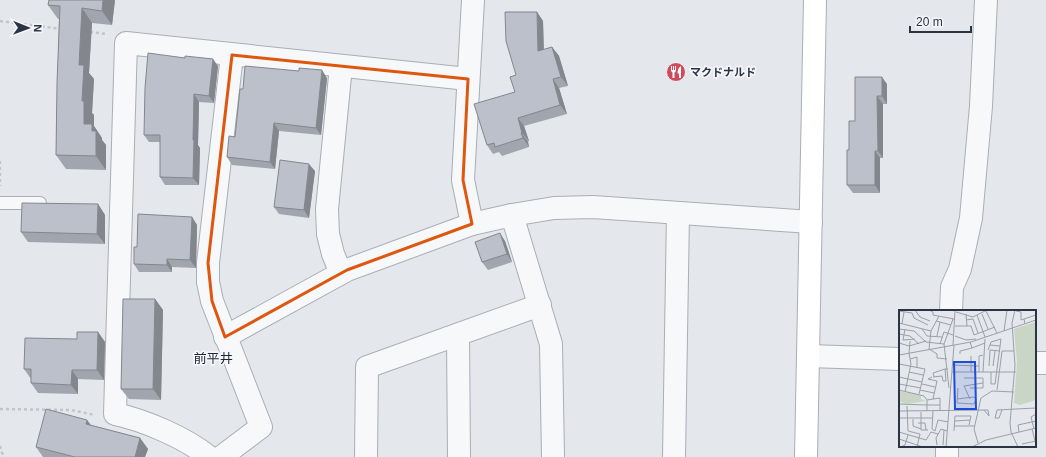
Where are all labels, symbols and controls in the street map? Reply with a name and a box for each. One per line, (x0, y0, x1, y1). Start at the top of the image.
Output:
north arrow (8, 8, 48, 48)
scale bar (910, 8, 971, 34)
text: 20 m (916, 15, 943, 29)
text: N (32, 24, 44, 32)
restaurant icon: マクドナルド (665, 61, 687, 83)
place label: マクドナルド (690, 66, 756, 78)
inset map (899, 310, 1036, 447)
district label: 前平井 (193, 351, 233, 366)

